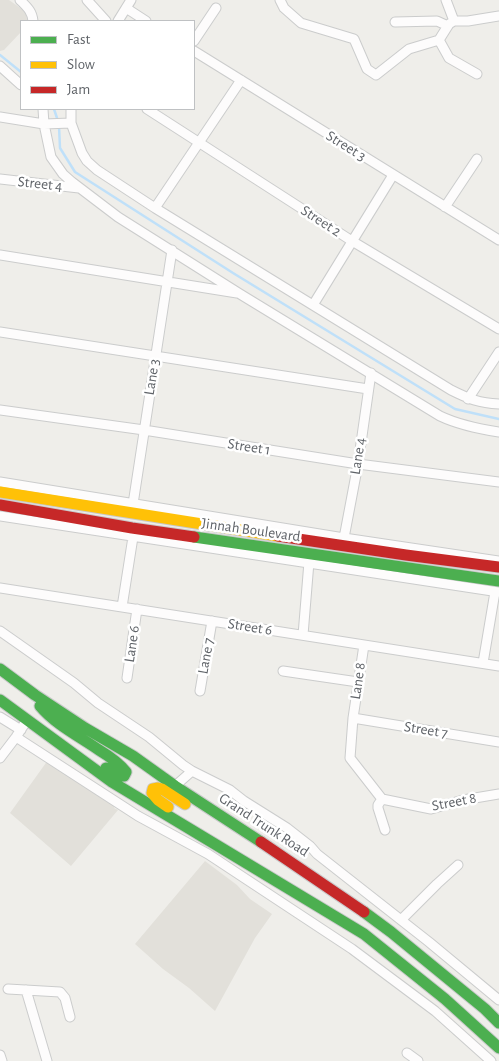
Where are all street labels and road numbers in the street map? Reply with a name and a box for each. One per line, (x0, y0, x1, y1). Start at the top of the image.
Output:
street label: Street 3 (323, 127, 369, 165)
street label: Street 4 (17, 173, 63, 195)
street label: Street 2 (297, 201, 345, 241)
street label: Lane 3 (140, 358, 164, 396)
street label: Street 1 (226, 435, 272, 459)
street label: Lane 4 (346, 436, 370, 476)
street label: Jinnah Boulevard (200, 514, 302, 546)
street label: Street 6 (226, 615, 274, 639)
street label: Lane 6 (120, 624, 144, 664)
street label: Lane 7 (194, 637, 218, 675)
street label: Lane 8 (346, 661, 370, 701)
street label: Street 7 (403, 718, 449, 742)
street label: Grand Trunk Road (216, 789, 312, 861)
street label: Street 8 (430, 789, 478, 815)

